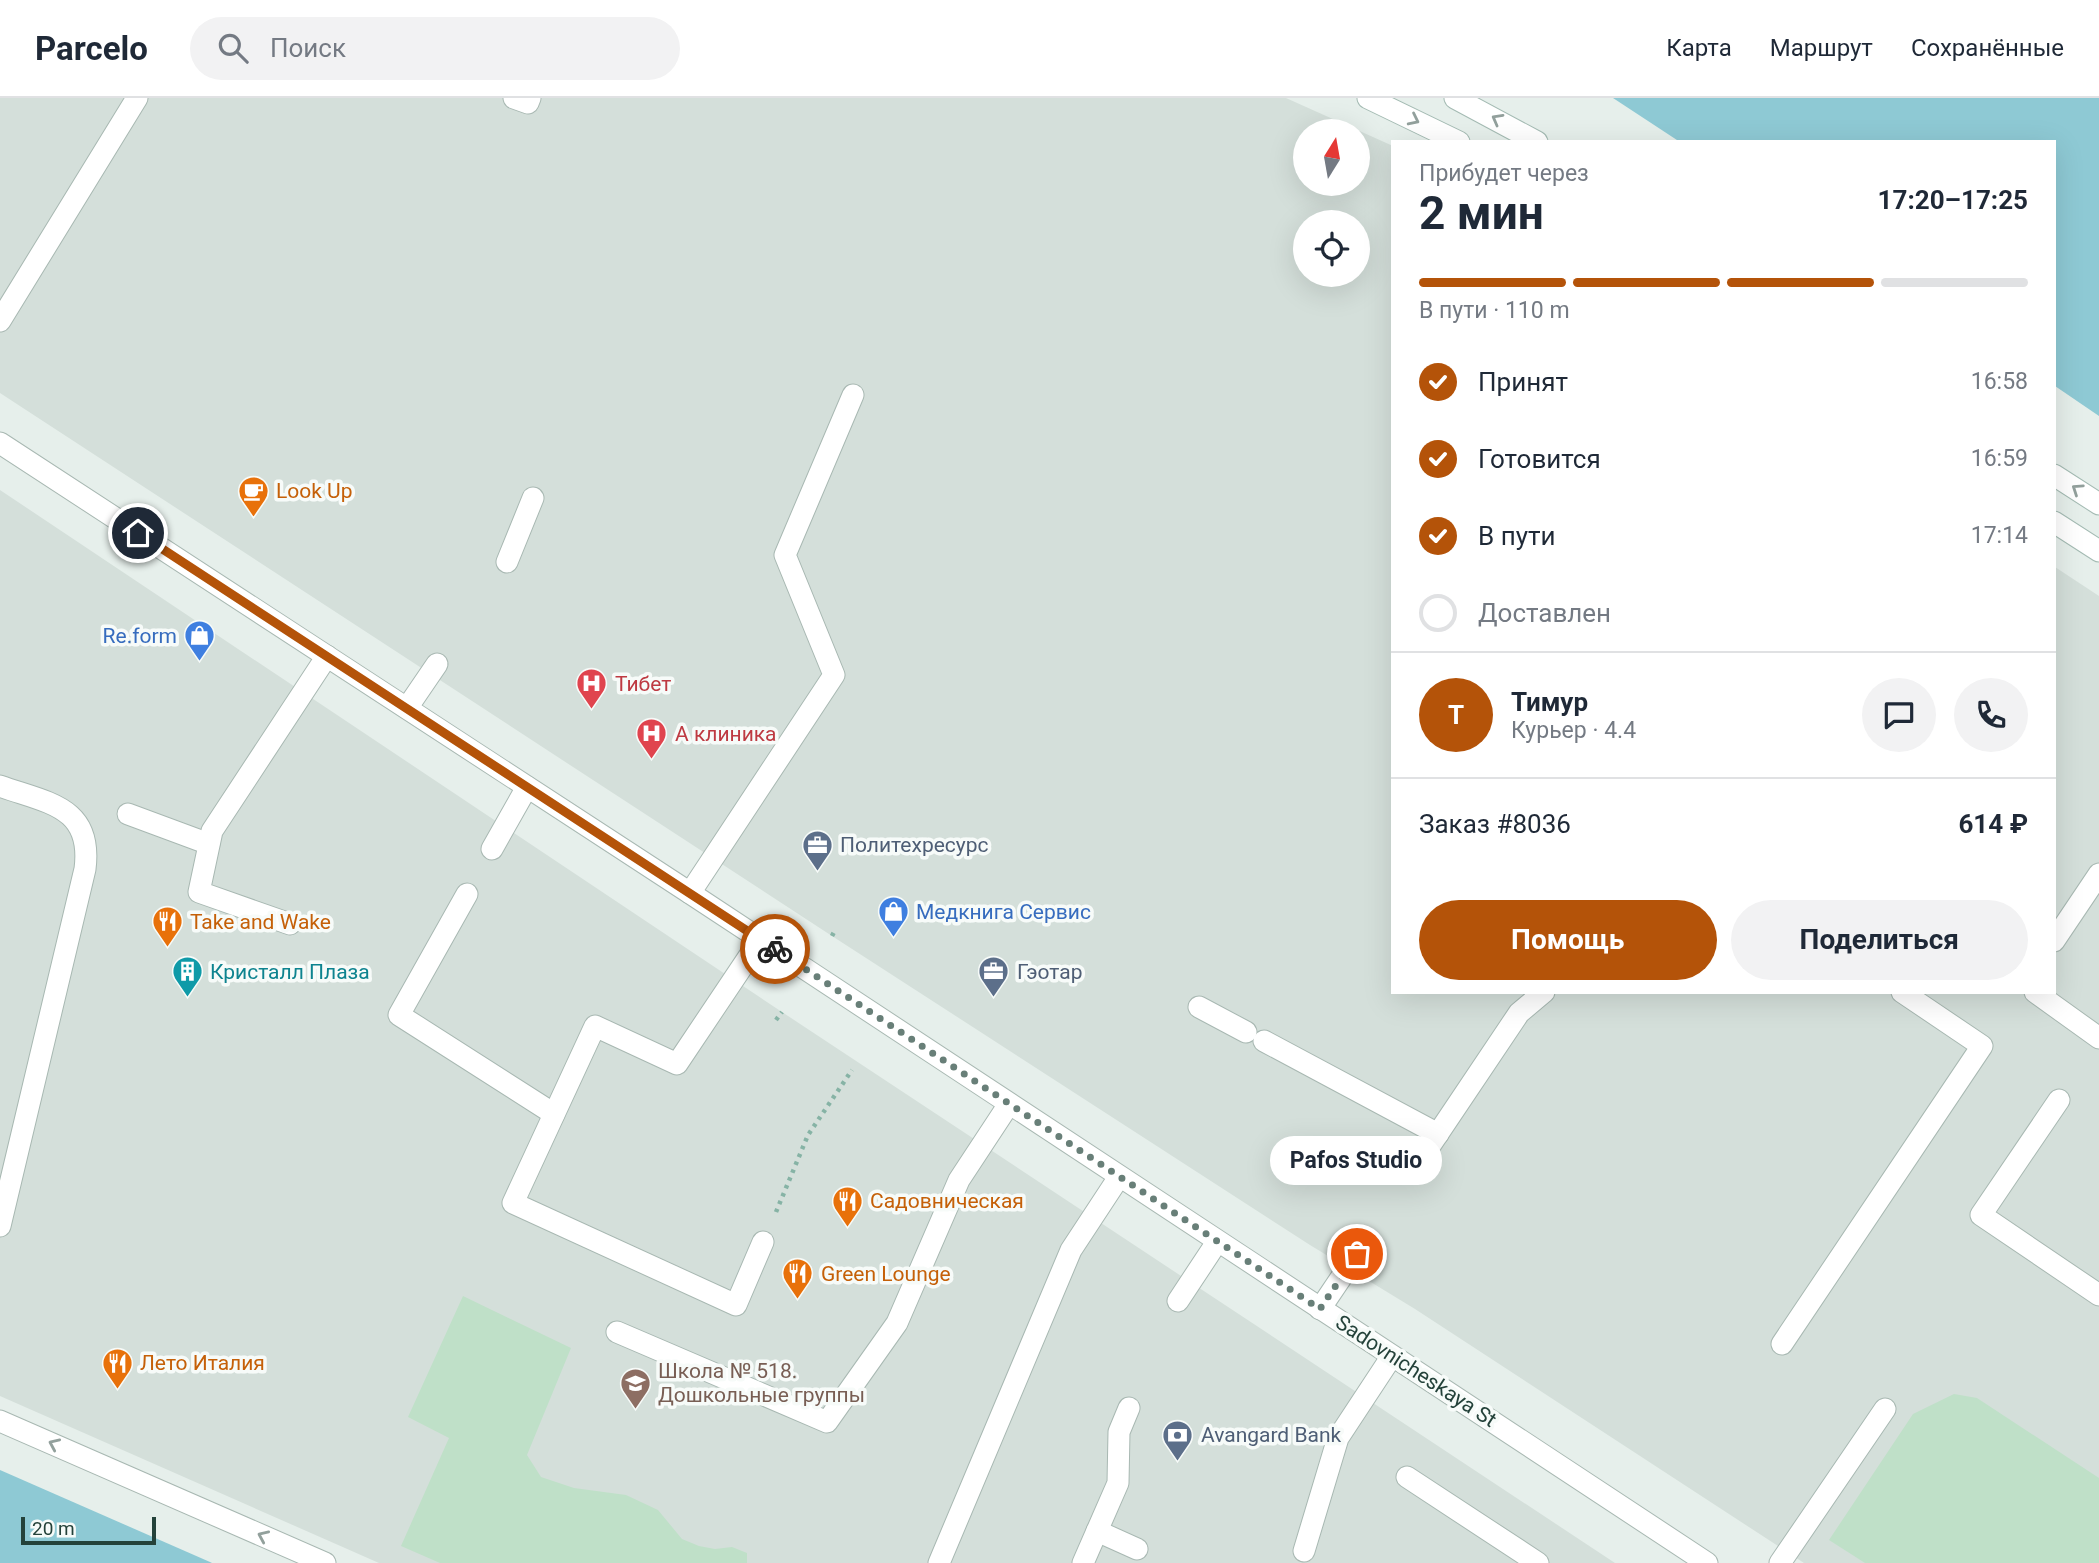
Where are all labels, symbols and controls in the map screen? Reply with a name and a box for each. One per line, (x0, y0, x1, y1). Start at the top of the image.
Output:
search box (190, 17, 680, 80)
text: Parcelo (35, 29, 148, 68)
icon: search (214, 29, 252, 67)
text: Поиск (270, 33, 346, 63)
text: Карта (1666, 34, 1732, 62)
text: Маршрут (1770, 34, 1873, 62)
text: Сохранённые (1911, 34, 2064, 62)
one-way arrow (1407, 112, 1419, 126)
one-way arrow (1491, 114, 1504, 127)
north arrow (1293, 119, 1370, 196)
map controls (1293, 119, 1370, 287)
text: Прибудет через (1419, 160, 1589, 187)
text: 17:20–17:25 (1878, 185, 2028, 215)
text: 2 мин (1419, 186, 1544, 240)
button: locate (1293, 210, 1370, 287)
text: В пути · 110 m (1419, 297, 1570, 324)
icon: check (1419, 363, 1457, 401)
text: Принят (1478, 367, 1568, 397)
text: 16:58 (1971, 368, 2028, 395)
icon: check (1419, 440, 1457, 478)
text: Готовится (1478, 444, 1601, 474)
text: 16:59 (1971, 445, 2028, 472)
cafe icon: Look Up (236, 474, 270, 518)
place label: Look Up (276, 479, 353, 503)
one-way arrow (2072, 485, 2085, 498)
pin (108, 503, 168, 563)
icon: home (119, 514, 157, 552)
icon: check (1419, 517, 1457, 555)
text: В пути (1478, 521, 1555, 551)
text: 17:14 (1971, 522, 2028, 549)
text: Доставлен (1478, 598, 1611, 628)
shop icon: Re.form (183, 619, 217, 663)
place label: Re.form (103, 624, 177, 648)
hospital icon: Тибет (575, 667, 609, 711)
place label: Тибет (615, 672, 671, 696)
button: chat (1862, 678, 1936, 752)
button: phone (1954, 678, 2028, 752)
text: Тимур (1511, 687, 1588, 717)
text: Т (1448, 700, 1464, 730)
hospital icon: А клиника (635, 717, 669, 761)
text: Курьер · 4.4 (1511, 717, 1636, 744)
place label: А клиника (675, 722, 777, 746)
text: Заказ #8036 (1419, 809, 1571, 839)
text: 614 ₽ (1958, 809, 2028, 839)
office icon: Политехресурс (800, 828, 834, 872)
place label: Политехресурс (840, 833, 989, 857)
shop icon: Медкнига Сервис (876, 895, 910, 939)
place label: Медкнига Сервис (916, 900, 1091, 924)
button: Помощь (1419, 900, 1717, 980)
button: Поделиться (1731, 900, 2028, 980)
restaurant icon: Take and Wake (150, 905, 184, 949)
place label: Take and Wake (190, 910, 331, 934)
courier (740, 914, 810, 984)
icon: bike (756, 930, 794, 968)
building icon: Кристалл Плаза (170, 955, 204, 999)
office icon: Гэотар (977, 955, 1011, 999)
place label: Кристалл Плаза (210, 960, 370, 984)
place label: Гэотар (1017, 960, 1082, 984)
callout: Pafos Studio (1271, 1135, 1443, 1184)
text: Pafos Studio (1290, 1147, 1422, 1174)
restaurant icon: Садовническая (830, 1184, 864, 1228)
place label: Садовническая (870, 1189, 1024, 1213)
pin (1327, 1224, 1387, 1284)
icon: bag (1338, 1235, 1376, 1273)
restaurant icon: Green Lounge (781, 1257, 815, 1301)
place label: Green Lounge (821, 1262, 951, 1286)
street label: Sadovnicheskaya St (1331, 1310, 1501, 1432)
restaurant icon: Лето Италия (100, 1346, 134, 1390)
place label: Лето Италия (140, 1351, 265, 1375)
place label: Школа № 518. Дошкольные группы (658, 1359, 865, 1407)
school or university icon: Школа № 518. Дошкольные группы (618, 1366, 652, 1410)
bank icon: Avangard Bank (1161, 1418, 1195, 1462)
place label: Avangard Bank (1201, 1423, 1342, 1447)
one-way arrow (49, 1438, 62, 1452)
scale bar (21, 1514, 156, 1546)
text: 20 m (32, 1517, 75, 1540)
one-way arrow (257, 1530, 270, 1544)

